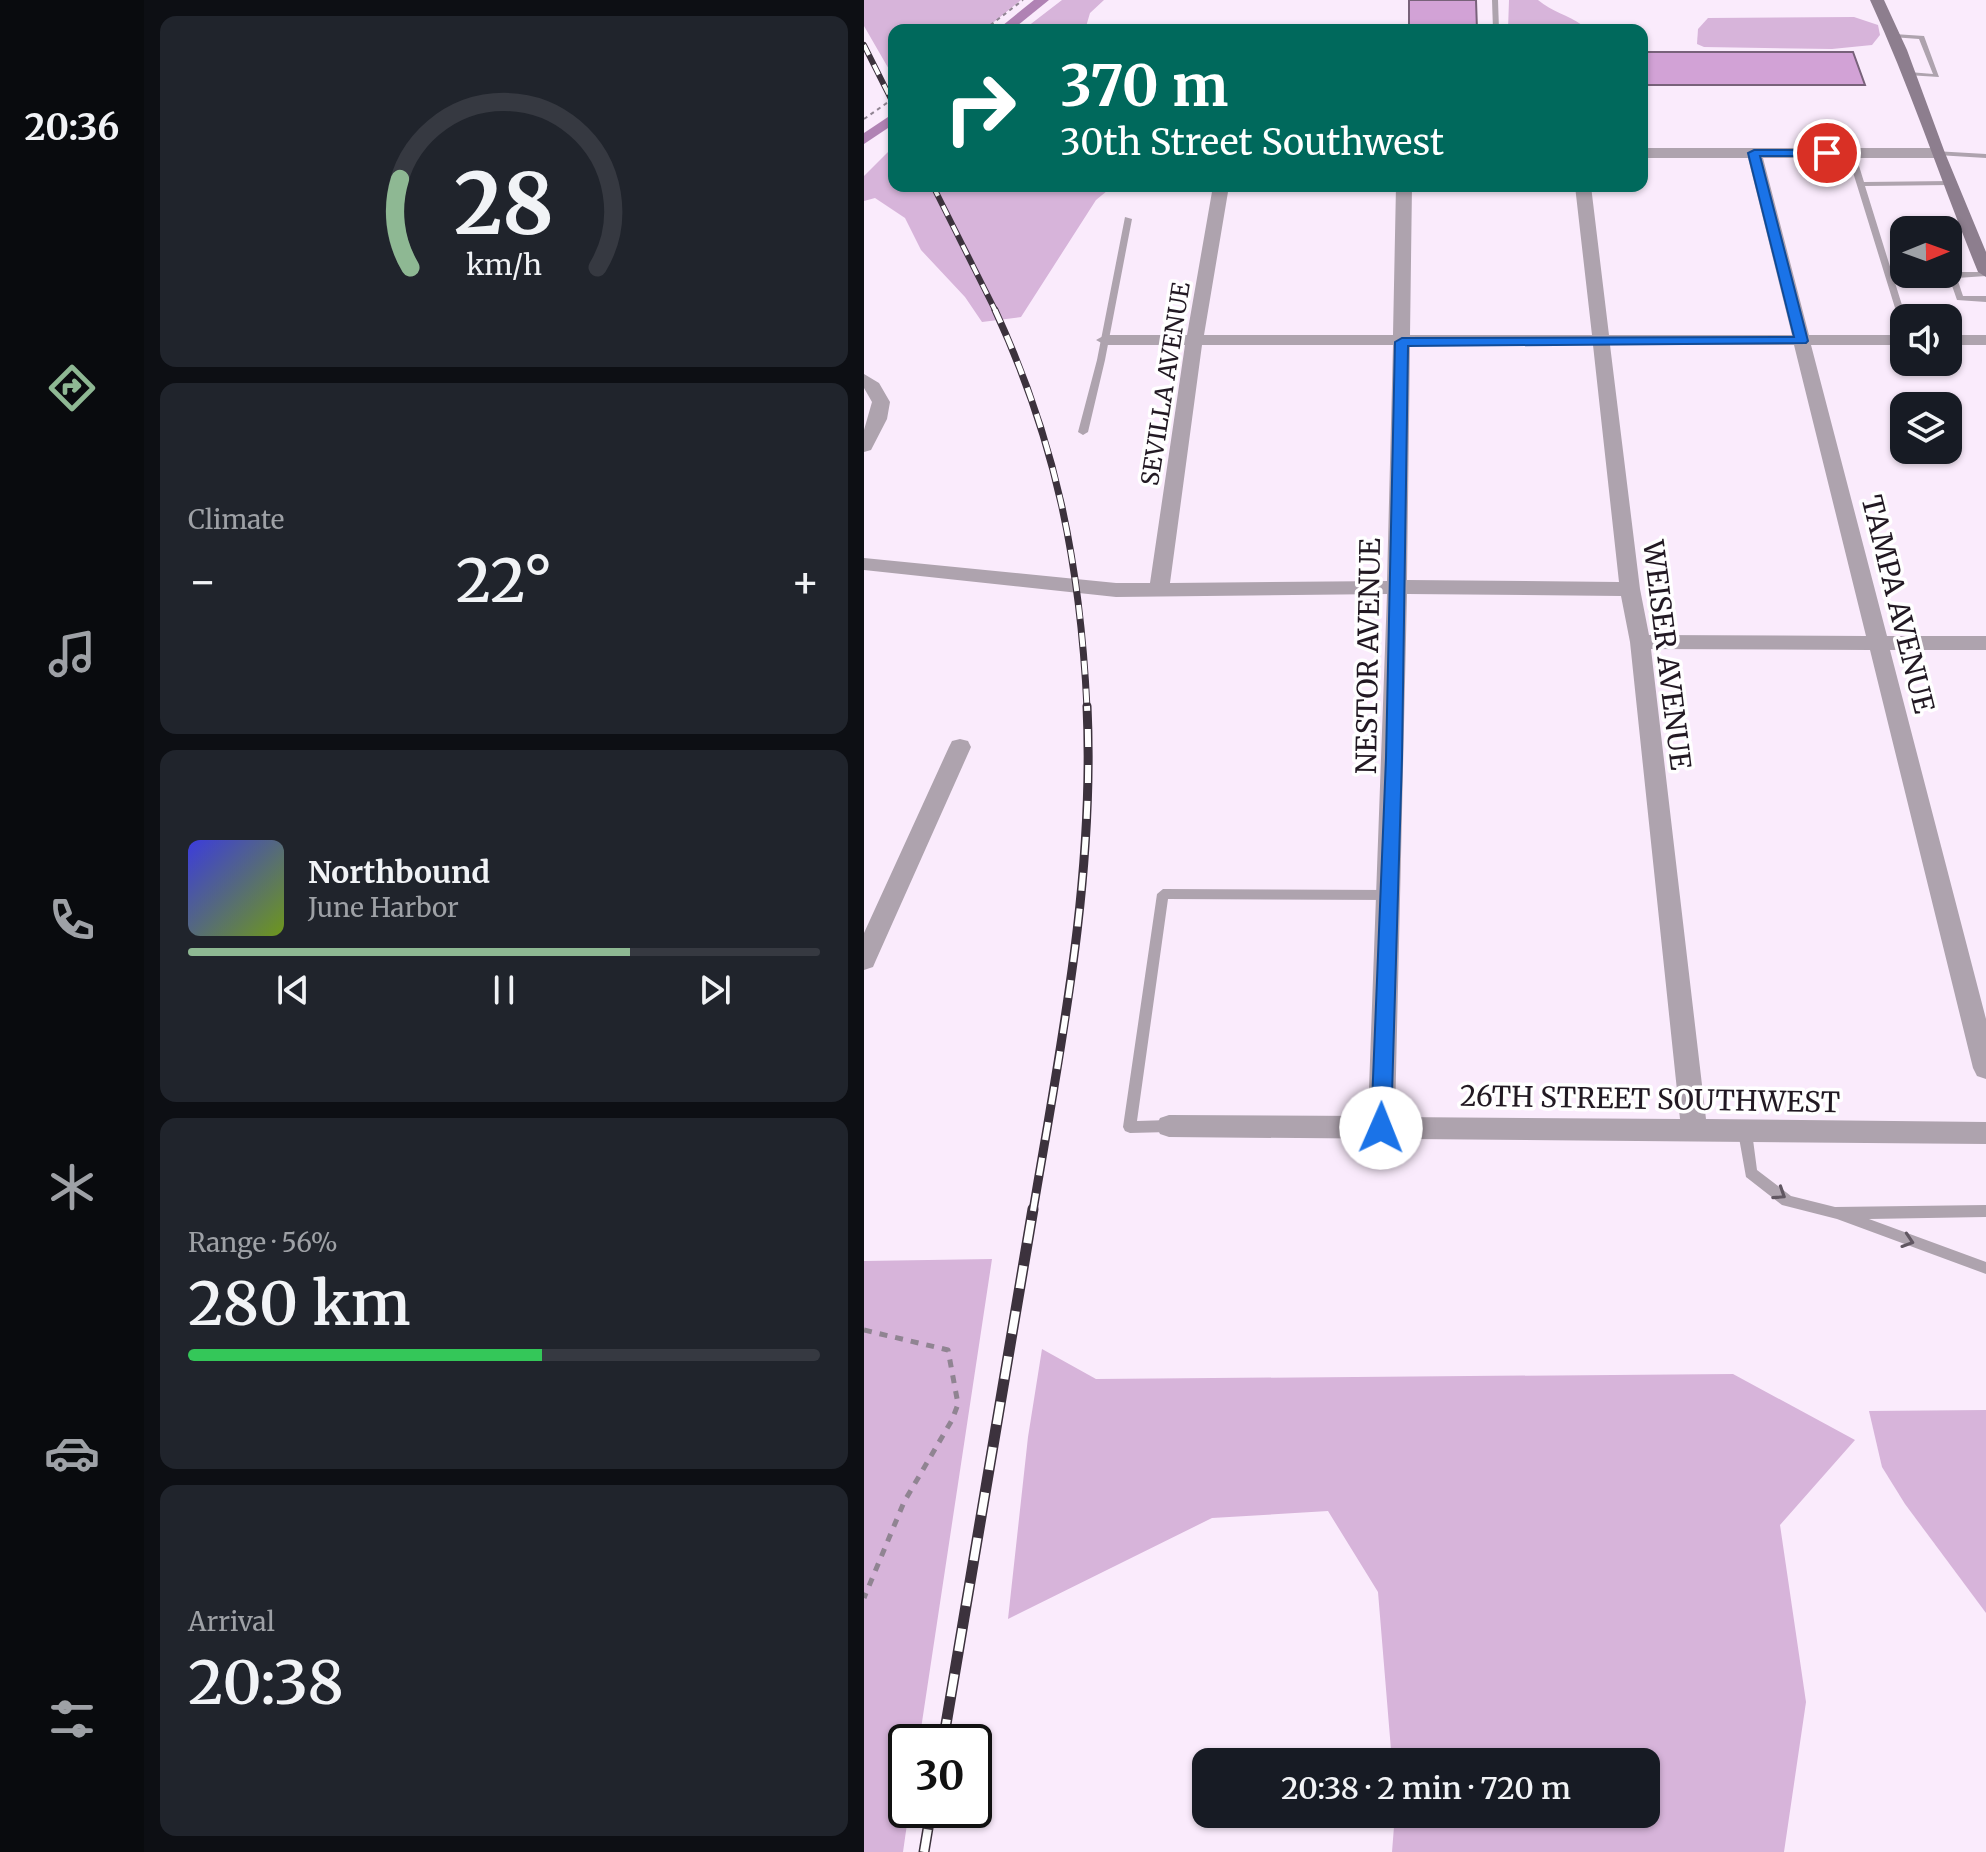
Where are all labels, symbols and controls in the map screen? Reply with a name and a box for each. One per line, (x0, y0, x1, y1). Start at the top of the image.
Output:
text: 370 m (1060, 51, 1228, 121)
icon: right (928, 56, 1032, 160)
text: 20:36 (25, 105, 119, 150)
pin (1793, 119, 1861, 187)
text: 30th Street Southwest (1060, 120, 1444, 165)
icon: arrive (1805, 131, 1849, 175)
text: 28 (454, 151, 554, 256)
north arrow (1890, 216, 1962, 288)
map controls (1890, 216, 1962, 464)
text: km/h (466, 247, 542, 283)
street label: SEVILLA AVENUE (1134, 279, 1197, 488)
button: sound (1890, 304, 1962, 376)
icon: directions (44, 360, 100, 416)
button: layers (1890, 392, 1962, 464)
street label: TAMPA AVENUE (1854, 491, 1943, 717)
text: Climate (188, 503, 284, 536)
street label: NESTOR AVENUE (1348, 537, 1388, 774)
street label: WEISER AVENUE (1635, 537, 1699, 772)
text: 22° (456, 543, 552, 618)
text: − (188, 554, 217, 609)
text: + (791, 554, 820, 609)
icon: music (44, 626, 100, 682)
text: Northbound (308, 853, 490, 891)
text: June Harbor (308, 891, 459, 924)
icon: phone (44, 892, 100, 948)
icon: previous (271, 968, 315, 1012)
icon: pause (482, 968, 526, 1012)
icon: next (693, 968, 737, 1012)
street label: 26TH STREET SOUTHWEST (1460, 1078, 1840, 1120)
position arrow (1339, 1086, 1423, 1170)
icon: climate (44, 1159, 100, 1215)
one-way arrow (1772, 1185, 1786, 1200)
text: Range · 56% (188, 1226, 338, 1259)
one-way arrow (1900, 1231, 1914, 1247)
text: 280 km (188, 1266, 411, 1341)
icon: car (44, 1425, 100, 1481)
text: Arrival (188, 1605, 275, 1638)
text: 20:38 (188, 1645, 344, 1720)
icon: filters (44, 1691, 100, 1747)
speed limit sign: 30 (888, 1724, 992, 1828)
text: 20:38 · 2 min · 720 m (1281, 1769, 1571, 1807)

